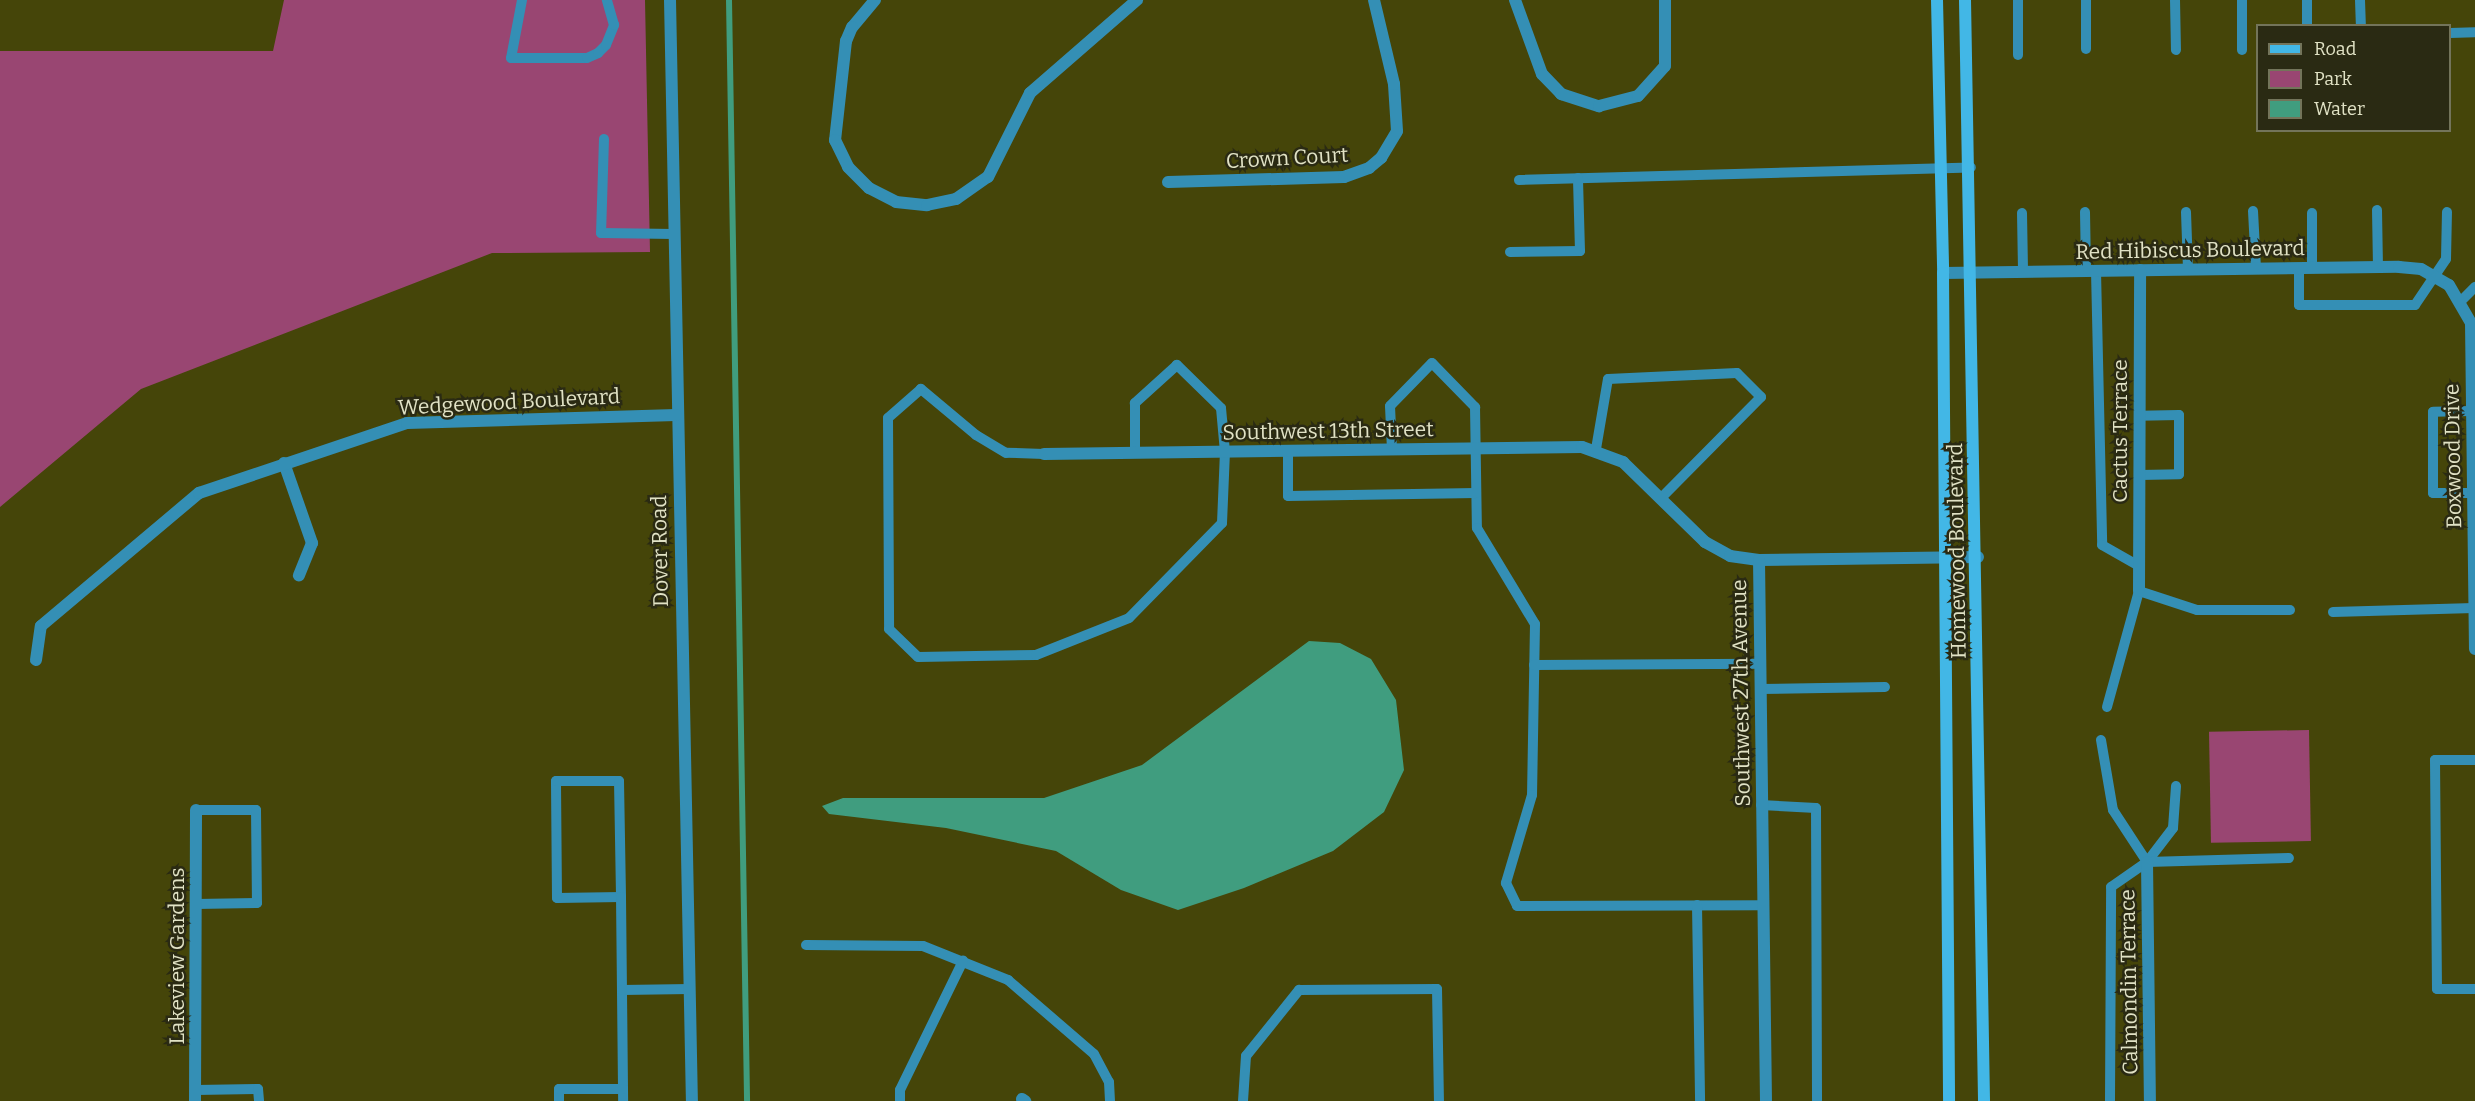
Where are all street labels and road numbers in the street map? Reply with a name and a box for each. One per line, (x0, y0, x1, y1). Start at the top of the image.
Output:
street label: Crown Court (1225, 142, 1349, 174)
street label: Red Hibiscus Boulevard (2075, 235, 2305, 265)
street label: Cactus Terrace (2107, 359, 2133, 503)
street label: Boxwood Drive (2439, 383, 2467, 529)
street label: Wedgewood Boulevard (397, 384, 621, 420)
street label: Southwest 13th Street (1222, 417, 1434, 445)
street label: Homewood Boulevard (1943, 443, 1971, 659)
street label: Dover Road (646, 495, 674, 607)
street label: Southwest 27th Avenue (1726, 579, 1756, 807)
street label: Lakeview Gardens (164, 867, 190, 1045)
street label: Calmondin Terrace (2115, 889, 2143, 1075)

